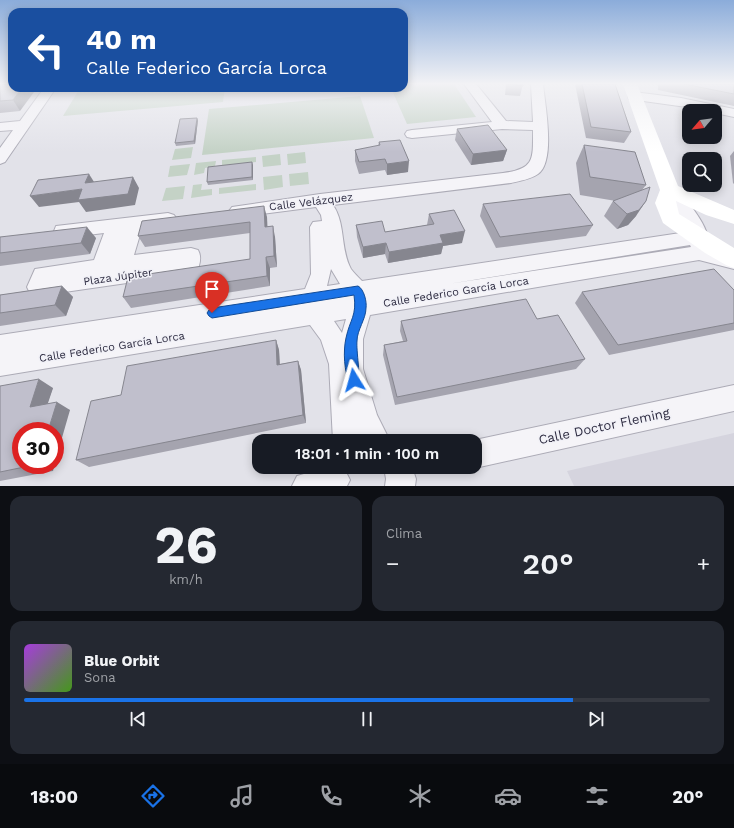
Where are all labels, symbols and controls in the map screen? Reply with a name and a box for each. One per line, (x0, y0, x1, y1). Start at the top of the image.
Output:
text: 40 m (86, 23, 156, 56)
icon: left (20, 24, 72, 76)
text: Calle Federico García Lorca (86, 57, 327, 78)
north arrow (682, 104, 722, 144)
map controls (682, 104, 722, 192)
button: search (682, 152, 722, 192)
street label: Calle Velázquez (268, 190, 354, 214)
street label: Plaza Júpiter (83, 266, 154, 288)
pin (195, 272, 229, 313)
street label: Calle Federico García Lorca (382, 274, 530, 310)
icon: arrive (201, 278, 223, 300)
street label: Calle Federico García Lorca (38, 329, 186, 365)
position arrow (333, 359, 375, 401)
street label: Calle Doctor Fleming (537, 405, 671, 447)
speed limit sign: 30 (12, 422, 64, 474)
text: 18:01 · 1 min · 100 m (295, 445, 439, 463)
text: 26 (154, 515, 218, 576)
text: Clima (386, 526, 422, 541)
text: 20° (522, 546, 574, 581)
text: − (386, 551, 399, 576)
text: + (697, 551, 710, 576)
text: km/h (169, 572, 203, 587)
text: Blue Orbit (84, 652, 159, 670)
text: Sona (84, 670, 116, 685)
icon: previous (127, 708, 149, 730)
icon: pause (356, 708, 378, 730)
icon: next (585, 708, 607, 730)
icon: directions (139, 782, 167, 810)
icon: music (228, 782, 256, 810)
icon: phone (317, 782, 345, 810)
icon: climate (406, 782, 434, 810)
icon: car (494, 782, 522, 810)
icon: filters (583, 782, 611, 810)
text: 18:00 (30, 786, 78, 807)
text: 20° (672, 786, 703, 807)

